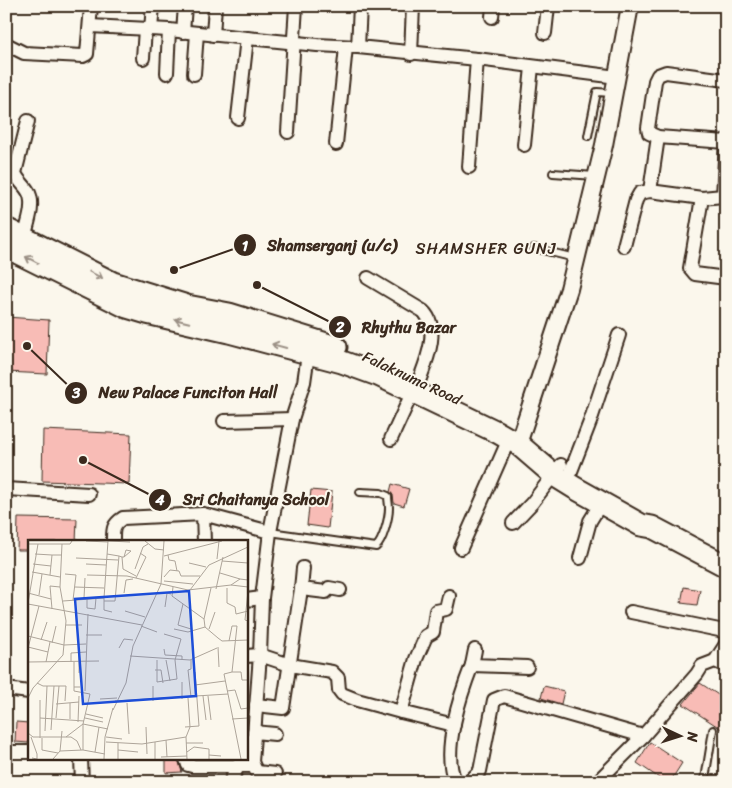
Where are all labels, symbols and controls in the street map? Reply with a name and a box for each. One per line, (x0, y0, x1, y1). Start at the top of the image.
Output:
callout: Shamserganj (u/c) (232, 230, 407, 261)
text: Shamserganj (u/c) (266, 231, 398, 260)
text: 1 (242, 233, 249, 259)
district label: SHAMSHER GUNJ (415, 234, 557, 263)
one-way arrow (25, 255, 40, 264)
one-way arrow (89, 270, 104, 280)
callout: Rhythu Bazar (327, 311, 467, 342)
text: Rhythu Bazar (361, 313, 458, 342)
text: 2 (335, 314, 345, 340)
one-way arrow (174, 316, 190, 325)
one-way arrow (272, 341, 288, 350)
street label: Falaknuma Road (358, 344, 467, 413)
callout: New Palace Funciton Hall (63, 377, 287, 408)
text: New Palace Funciton Hall (97, 378, 279, 407)
text: 3 (71, 380, 81, 406)
callout: Sri Chaitanya School (147, 484, 340, 515)
text: Sri Chaitanya School (182, 485, 331, 514)
text: 4 (154, 487, 165, 513)
inset map (28, 540, 248, 760)
north arrow (654, 710, 704, 760)
text: N (680, 730, 705, 743)

